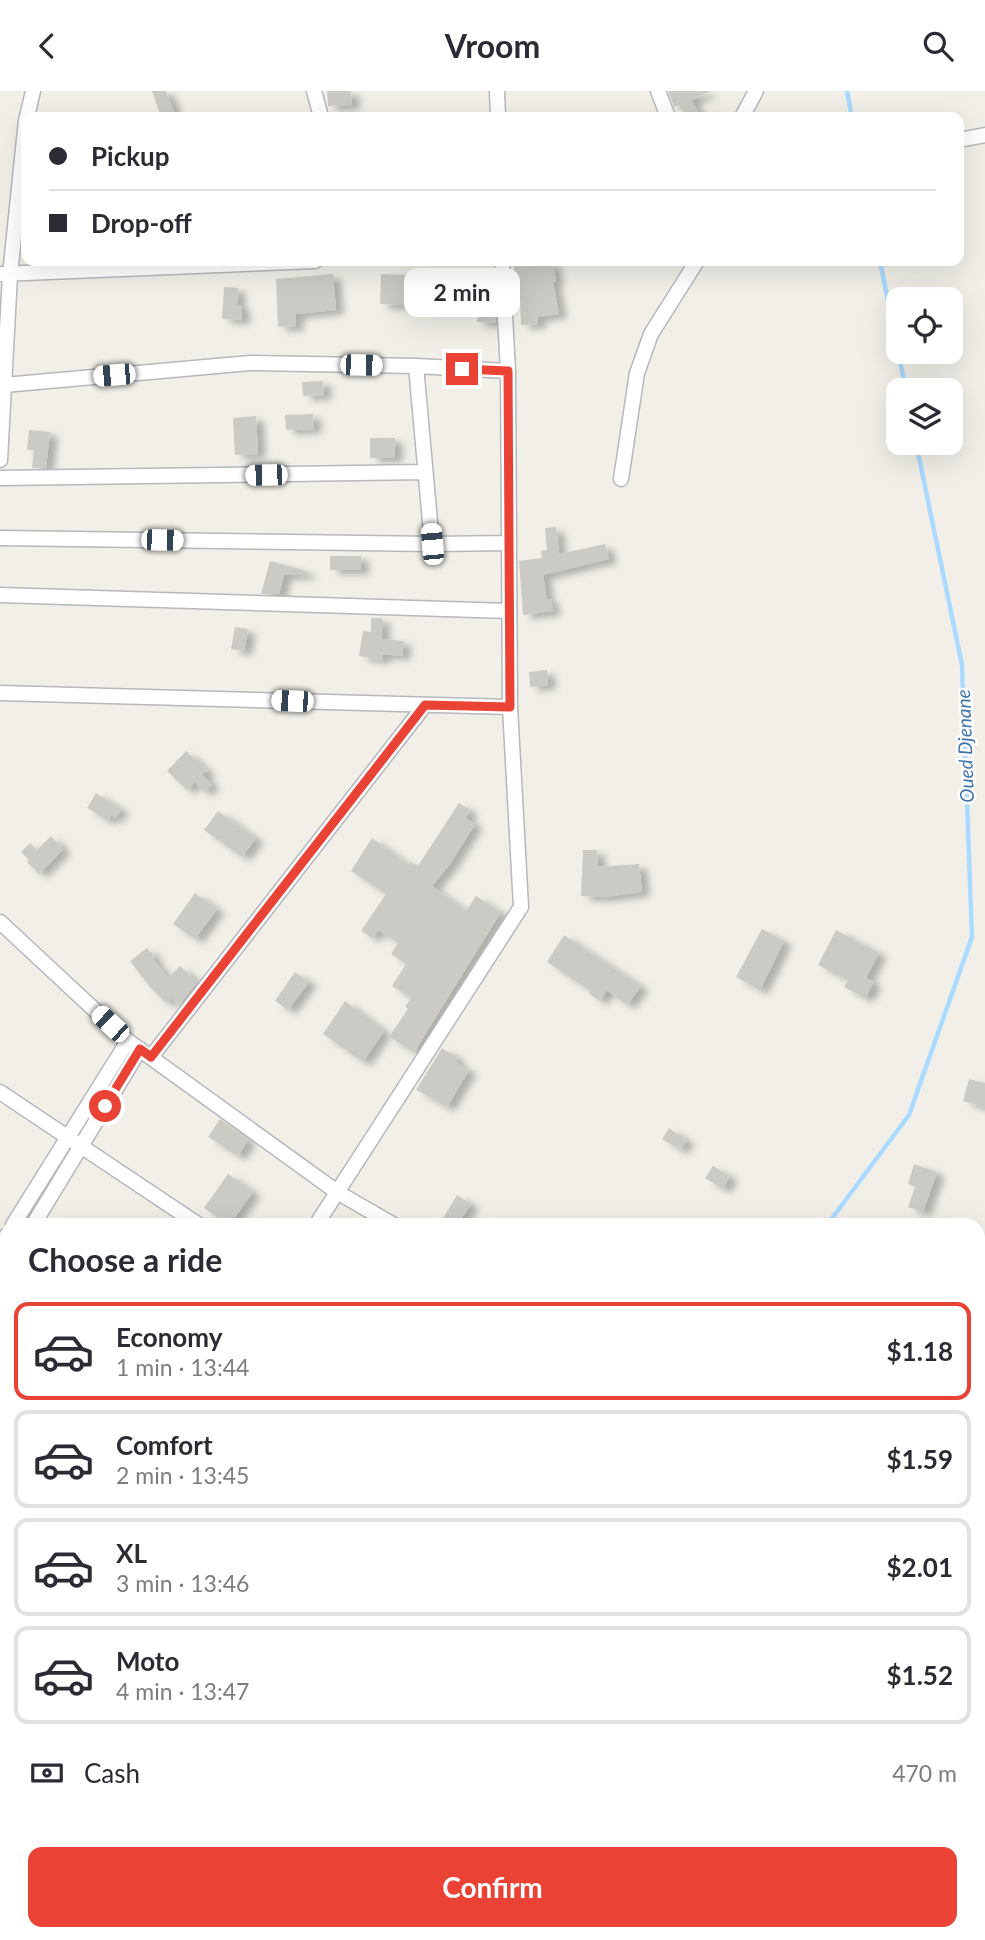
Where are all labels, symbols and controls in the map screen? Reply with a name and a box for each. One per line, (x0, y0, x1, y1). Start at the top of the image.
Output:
text: Vroom (445, 26, 540, 65)
icon: back (28, 27, 66, 65)
icon: search (919, 27, 957, 65)
text: Pickup (91, 140, 170, 172)
text: Drop-off (91, 207, 192, 239)
callout: 2 min (404, 267, 520, 317)
text: 2 min (433, 278, 491, 306)
map controls (886, 287, 963, 455)
button: locate (886, 287, 963, 364)
route end (446, 353, 478, 385)
car (340, 354, 383, 376)
car (93, 363, 136, 387)
button: layers (886, 378, 963, 455)
car (245, 464, 288, 486)
car (420, 522, 445, 566)
car (141, 529, 184, 551)
water label: Oued Djenane (951, 689, 978, 803)
car (271, 690, 314, 712)
car (88, 1002, 133, 1046)
route start (89, 1090, 121, 1122)
text: Choose a ride (28, 1240, 222, 1279)
icon: car (32, 1320, 95, 1383)
text: Economy (116, 1321, 222, 1353)
text: $1.18 (887, 1335, 953, 1367)
text: 1 min · 13:44 (116, 1353, 249, 1381)
icon: car (32, 1428, 95, 1491)
text: Comfort (116, 1429, 213, 1461)
text: $1.59 (887, 1443, 953, 1475)
text: 2 min · 13:45 (116, 1461, 249, 1489)
icon: car (32, 1536, 95, 1599)
text: XL (116, 1537, 147, 1569)
text: $2.01 (887, 1551, 953, 1583)
text: 3 min · 13:46 (116, 1569, 249, 1597)
icon: car (32, 1644, 95, 1707)
text: Moto (116, 1645, 179, 1677)
text: $1.52 (887, 1659, 953, 1691)
text: 4 min · 13:47 (116, 1677, 249, 1705)
icon: cash (28, 1754, 66, 1792)
text: Cash (84, 1757, 140, 1789)
text: 470 m (892, 1759, 957, 1787)
button: Confirm (28, 1847, 957, 1927)

